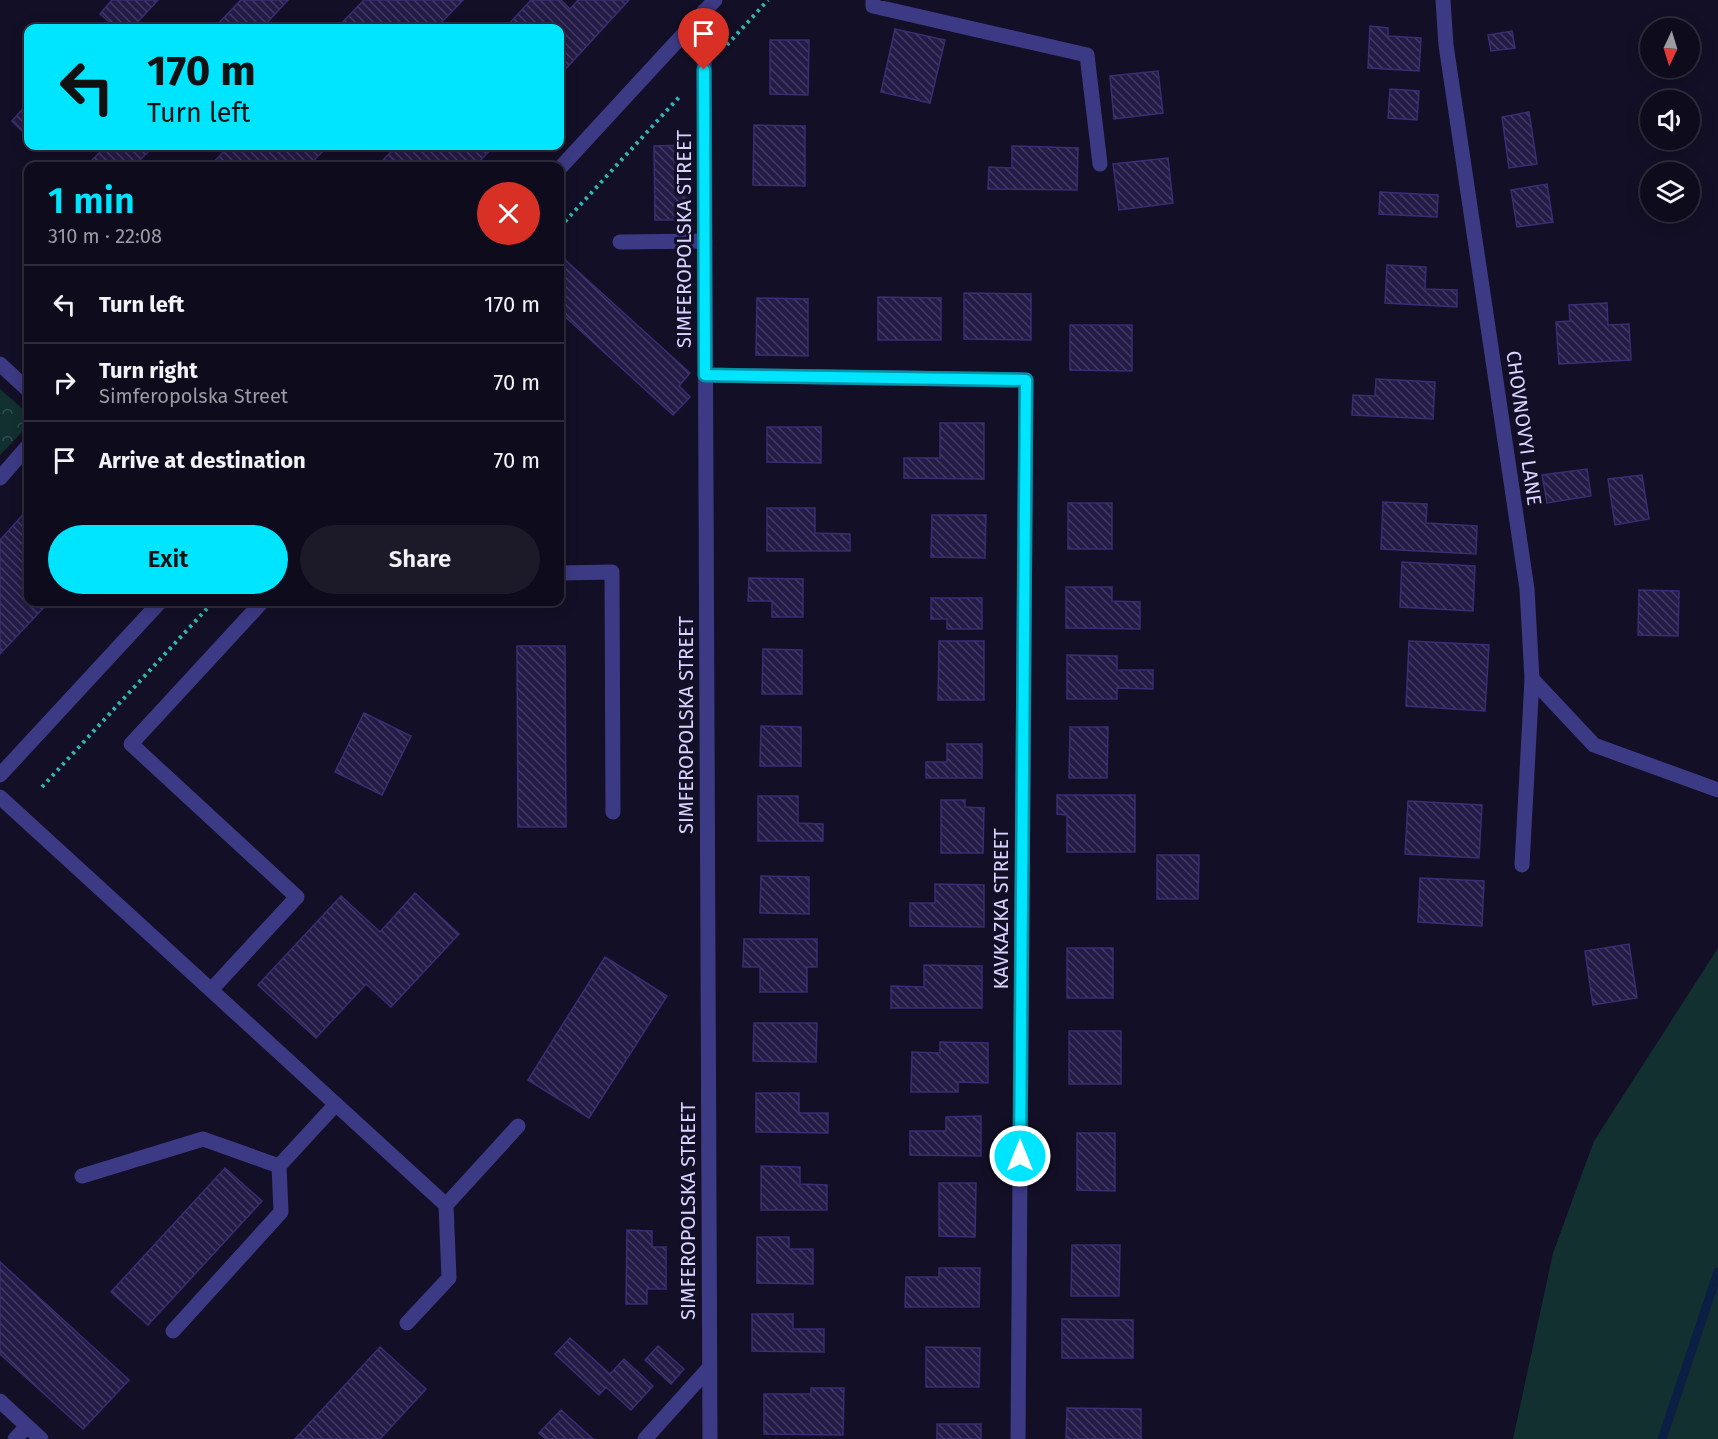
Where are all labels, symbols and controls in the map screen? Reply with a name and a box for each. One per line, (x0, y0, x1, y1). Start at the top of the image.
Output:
pin (678, 8, 729, 70)
icon: arrive (687, 17, 720, 50)
north arrow (1640, 18, 1700, 78)
map controls (1640, 18, 1700, 222)
text: 170 m (147, 46, 256, 96)
icon: left (48, 48, 126, 126)
button: sound (1640, 90, 1700, 150)
text: Turn left (147, 97, 250, 129)
street label: SIMFEROPOLSKA STREET (672, 129, 696, 348)
button: layers (1640, 162, 1700, 222)
text: 1 min (48, 179, 135, 223)
button: close (477, 182, 540, 245)
text: 310 m · 22:08 (48, 224, 162, 248)
icon: left (48, 288, 81, 321)
text: Turn left (99, 291, 184, 318)
text: 170 m (484, 291, 540, 318)
street label: CHOVNOVYI LANE (1501, 349, 1547, 507)
text: Turn right (99, 357, 198, 384)
icon: right (48, 366, 81, 399)
text: 70 m (494, 369, 540, 396)
text: Simferopolska Street (99, 384, 288, 408)
icon: arrive (48, 444, 81, 477)
text: Arrive at destination (99, 447, 306, 474)
text: 70 m (494, 447, 540, 474)
button: Exit (48, 525, 288, 594)
button: Share (300, 525, 540, 594)
street label: SIMFEROPOLSKA STREET (674, 615, 698, 834)
street label: KAVKAZKA STREET (989, 828, 1013, 989)
street label: SIMFEROPOLSKA STREET (676, 1101, 700, 1320)
position arrow (988, 1124, 1052, 1188)

